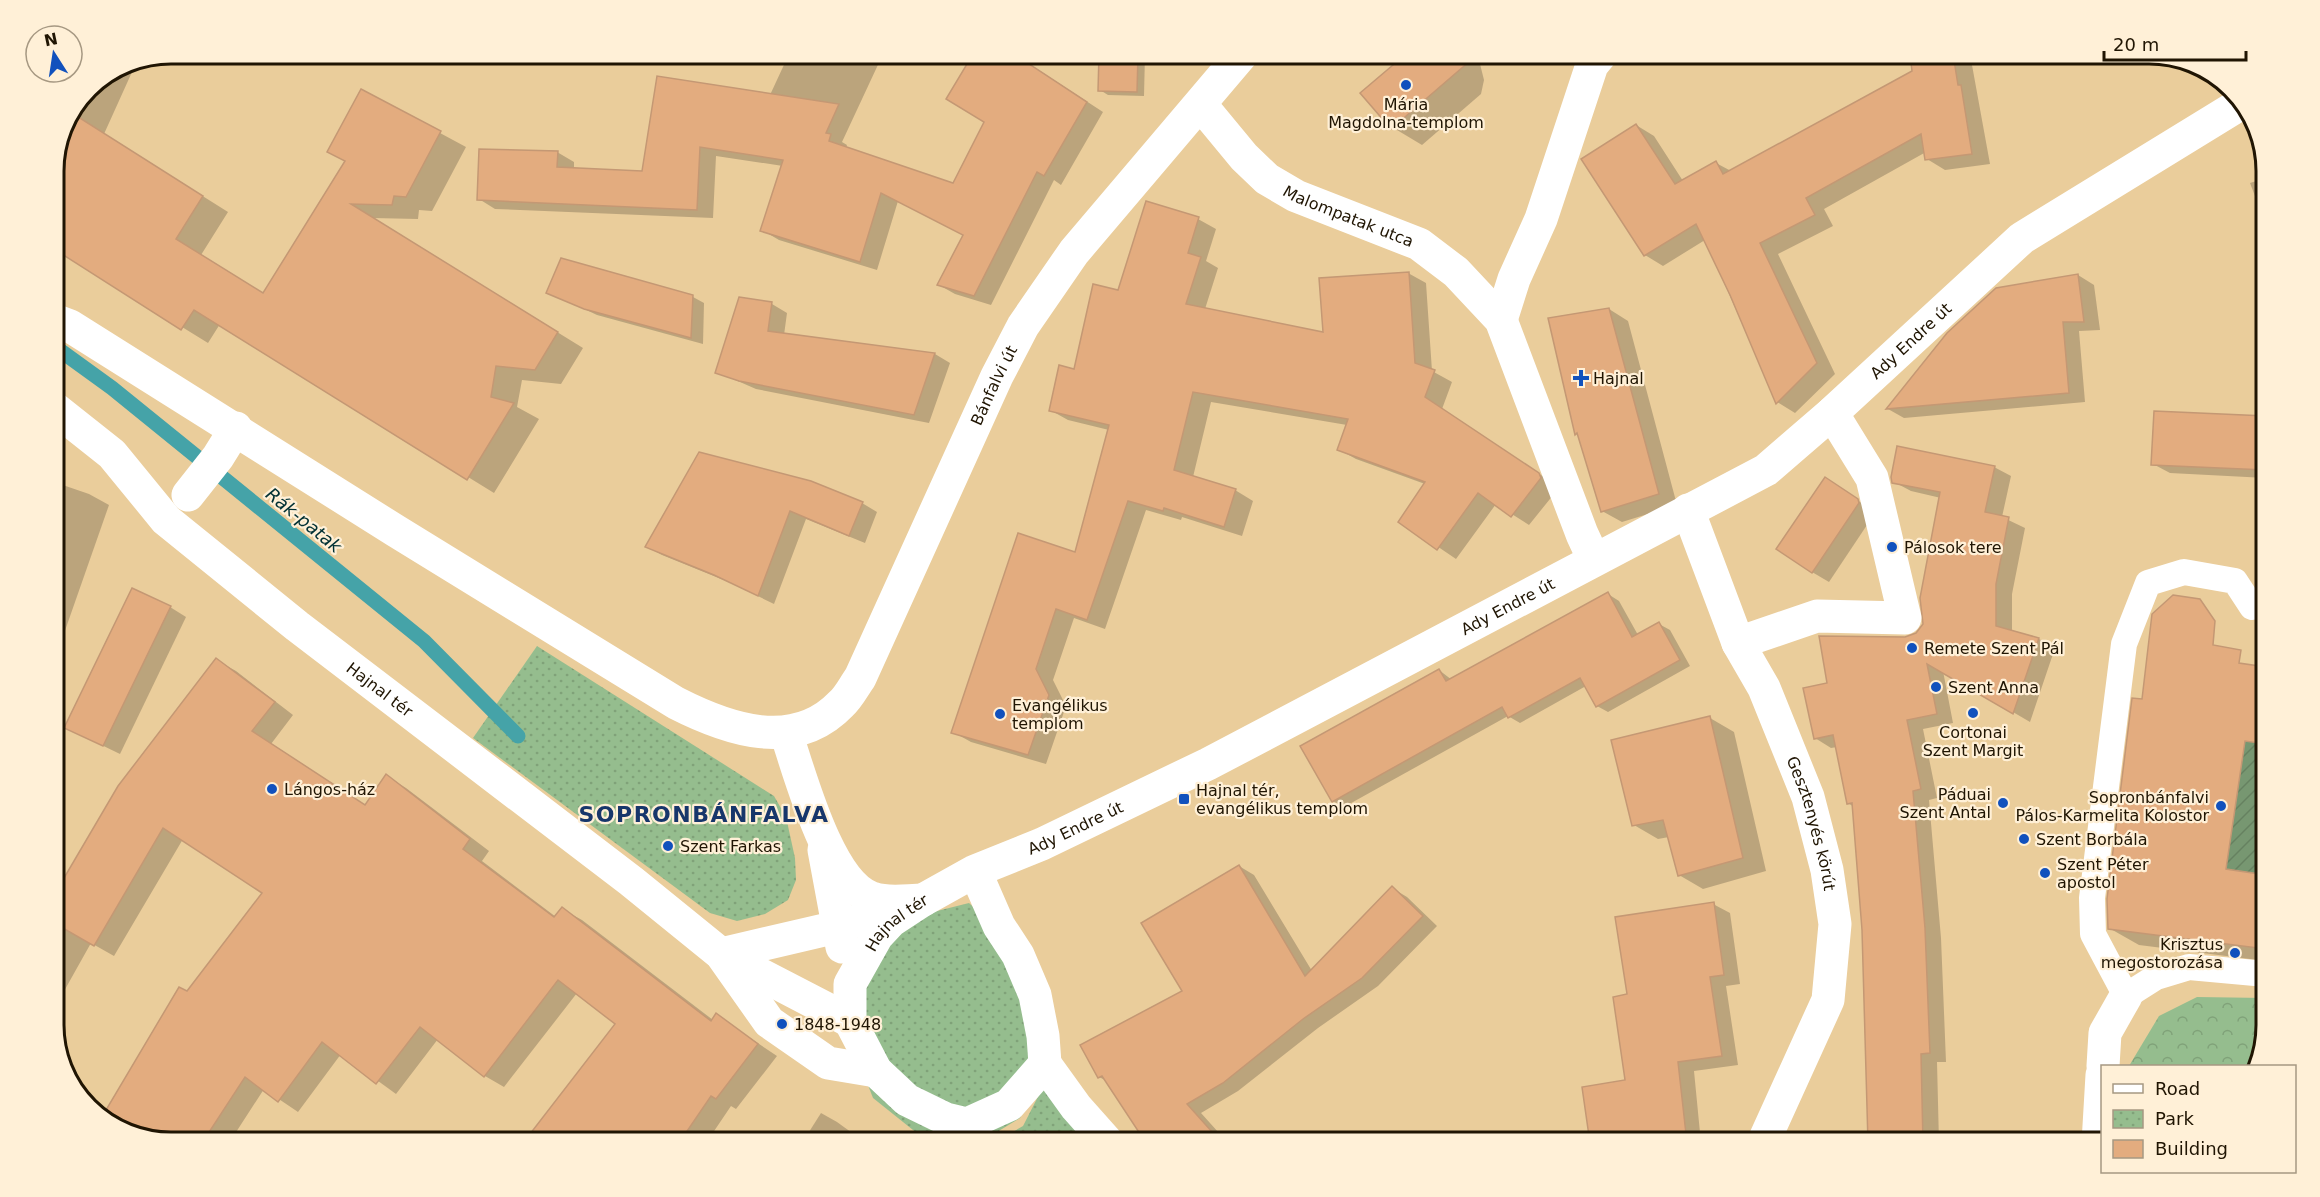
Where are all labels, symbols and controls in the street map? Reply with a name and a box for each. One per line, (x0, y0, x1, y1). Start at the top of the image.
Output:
north arrow (24, 24, 84, 84)
scale bar (2104, 24, 2246, 62)
text: N (42, 29, 60, 51)
text: 20 m (2113, 34, 2159, 55)
marker: Mária Magdolna-templom (1399, 78, 1413, 92)
place label: Mária Magdolna-templom (1328, 95, 1484, 132)
street label: Malompatak utca (1280, 181, 1416, 250)
street label: Ady Endre út (1866, 299, 1955, 383)
street label: Bánfalvi út (966, 342, 1021, 428)
place label: Hajnal (1593, 369, 1644, 388)
marker: Hajnal (1574, 371, 1588, 385)
water label: Rák-patak (262, 483, 347, 558)
place label: Pálosok tere (1904, 538, 2002, 557)
marker: Pálosok tere (1885, 540, 1899, 554)
street label: Ady Endre út (1457, 574, 1558, 639)
place label: Remete Szent Pál (1924, 639, 2064, 658)
marker: Remete Szent Pál (1905, 641, 1919, 655)
street label: Hajnal tér (343, 658, 417, 721)
place label: Szent Anna (1948, 678, 2039, 697)
marker: Szent Anna (1929, 680, 1943, 694)
place label: Evangélikus templom (1012, 696, 1108, 733)
marker: Cortonai Szent Margit (1966, 706, 1980, 720)
marker: Evangélikus templom (993, 707, 1007, 721)
place label: Cortonai Szent Margit (1923, 723, 2023, 760)
street label: Gesztenyés körút (1783, 753, 1839, 892)
place label: Lángos-ház (284, 780, 375, 799)
place label: Hajnal tér, evangélikus templom (1196, 781, 1368, 818)
marker: Lángos-ház (265, 782, 279, 796)
place label: Páduai Szent Antal (1899, 785, 1991, 822)
place label: Sopronbánfalvi Pálos-Karmelita Kolostor (2015, 788, 2209, 825)
marker: Hajnal tér, evangélikus templom (1177, 792, 1191, 806)
marker: Páduai Szent Antal (1996, 796, 2010, 810)
street label: Ady Endre út (1025, 797, 1126, 858)
marker: Sopronbánfalvi Pálos-Karmelita Kolostor (2214, 799, 2228, 813)
district label: SOPRONBÁNFALVA (578, 802, 830, 827)
place label: Szent Borbála (2036, 830, 2147, 849)
marker: Szent Borbála (2017, 832, 2031, 846)
place label: Szent Farkas (680, 837, 781, 856)
marker: Szent Farkas (661, 839, 675, 853)
place label: Szent Péter apostol (2057, 855, 2149, 892)
marker: Szent Péter apostol (2038, 866, 2052, 880)
street label: Hajnal tér (861, 890, 931, 954)
place label: Krisztus megostorozása (2101, 935, 2223, 972)
marker: Krisztus megostorozása (2228, 946, 2242, 960)
place label: 1848-1948 (794, 1015, 881, 1034)
marker: 1848-1948 (775, 1017, 789, 1031)
legend (2101, 1065, 2296, 1173)
text: Road (2155, 1078, 2200, 1099)
text: Park (2155, 1108, 2194, 1129)
text: Building (2155, 1138, 2228, 1159)

